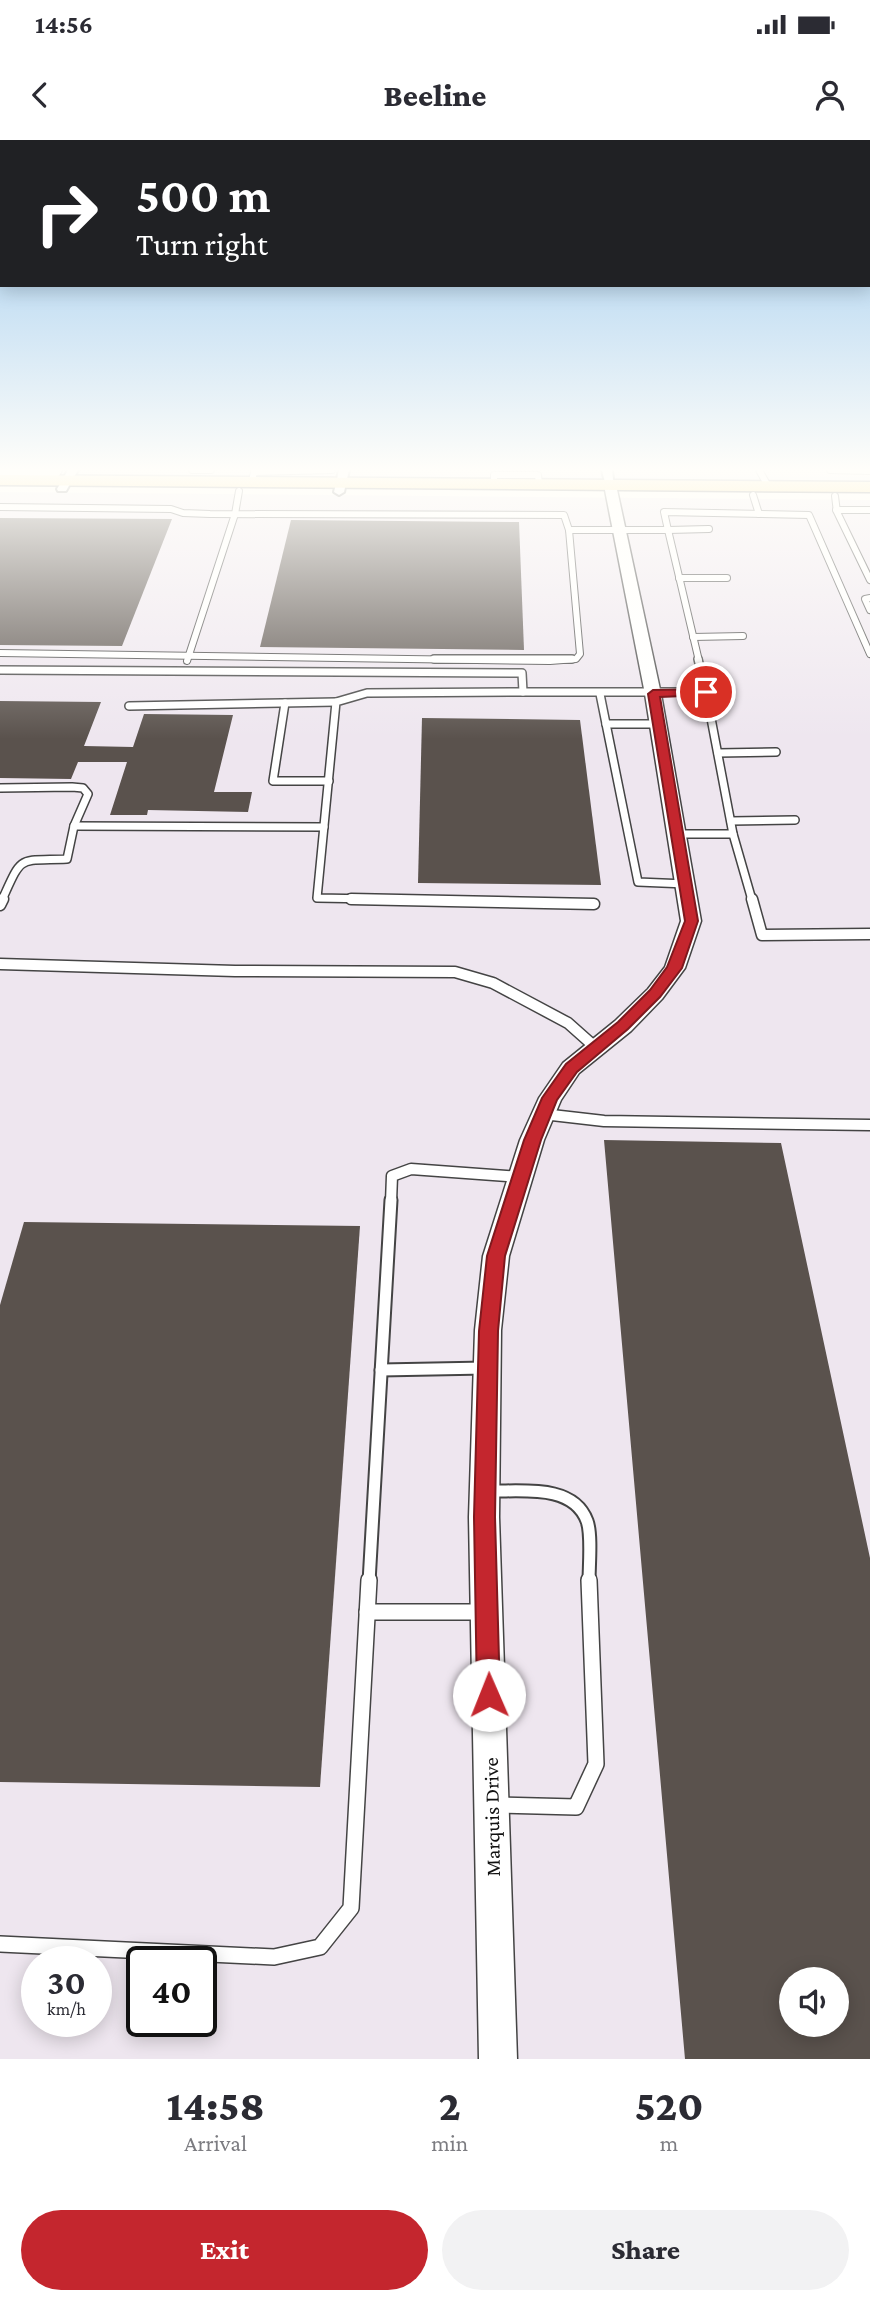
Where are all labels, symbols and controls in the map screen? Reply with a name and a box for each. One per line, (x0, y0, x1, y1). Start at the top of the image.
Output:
text: 14:56 (35, 10, 93, 39)
icon: back (21, 76, 59, 114)
icon: person (811, 76, 849, 114)
text: Beeline (383, 77, 487, 113)
icon: right (21, 168, 112, 259)
text: 500 m (136, 168, 270, 223)
text: Turn right (136, 226, 268, 262)
pin (676, 662, 736, 722)
icon: arrive (687, 673, 725, 711)
position arrow (452, 1658, 526, 1732)
street label: Marquis Drive (479, 1757, 505, 1877)
speed limit sign: 40 (126, 1946, 217, 2037)
text: 30 (47, 1963, 86, 2002)
map controls (779, 1967, 849, 2037)
button: sound (779, 1967, 849, 2037)
text: km/h (47, 1999, 86, 2019)
text: 14:58 (167, 2082, 265, 2129)
text: 2 (439, 2082, 461, 2129)
text: 520 (635, 2082, 703, 2129)
text: Arrival (184, 2130, 247, 2156)
text: min (431, 2130, 468, 2156)
text: m (660, 2130, 678, 2156)
button: Exit (21, 2210, 428, 2290)
button: Share (442, 2210, 849, 2290)

